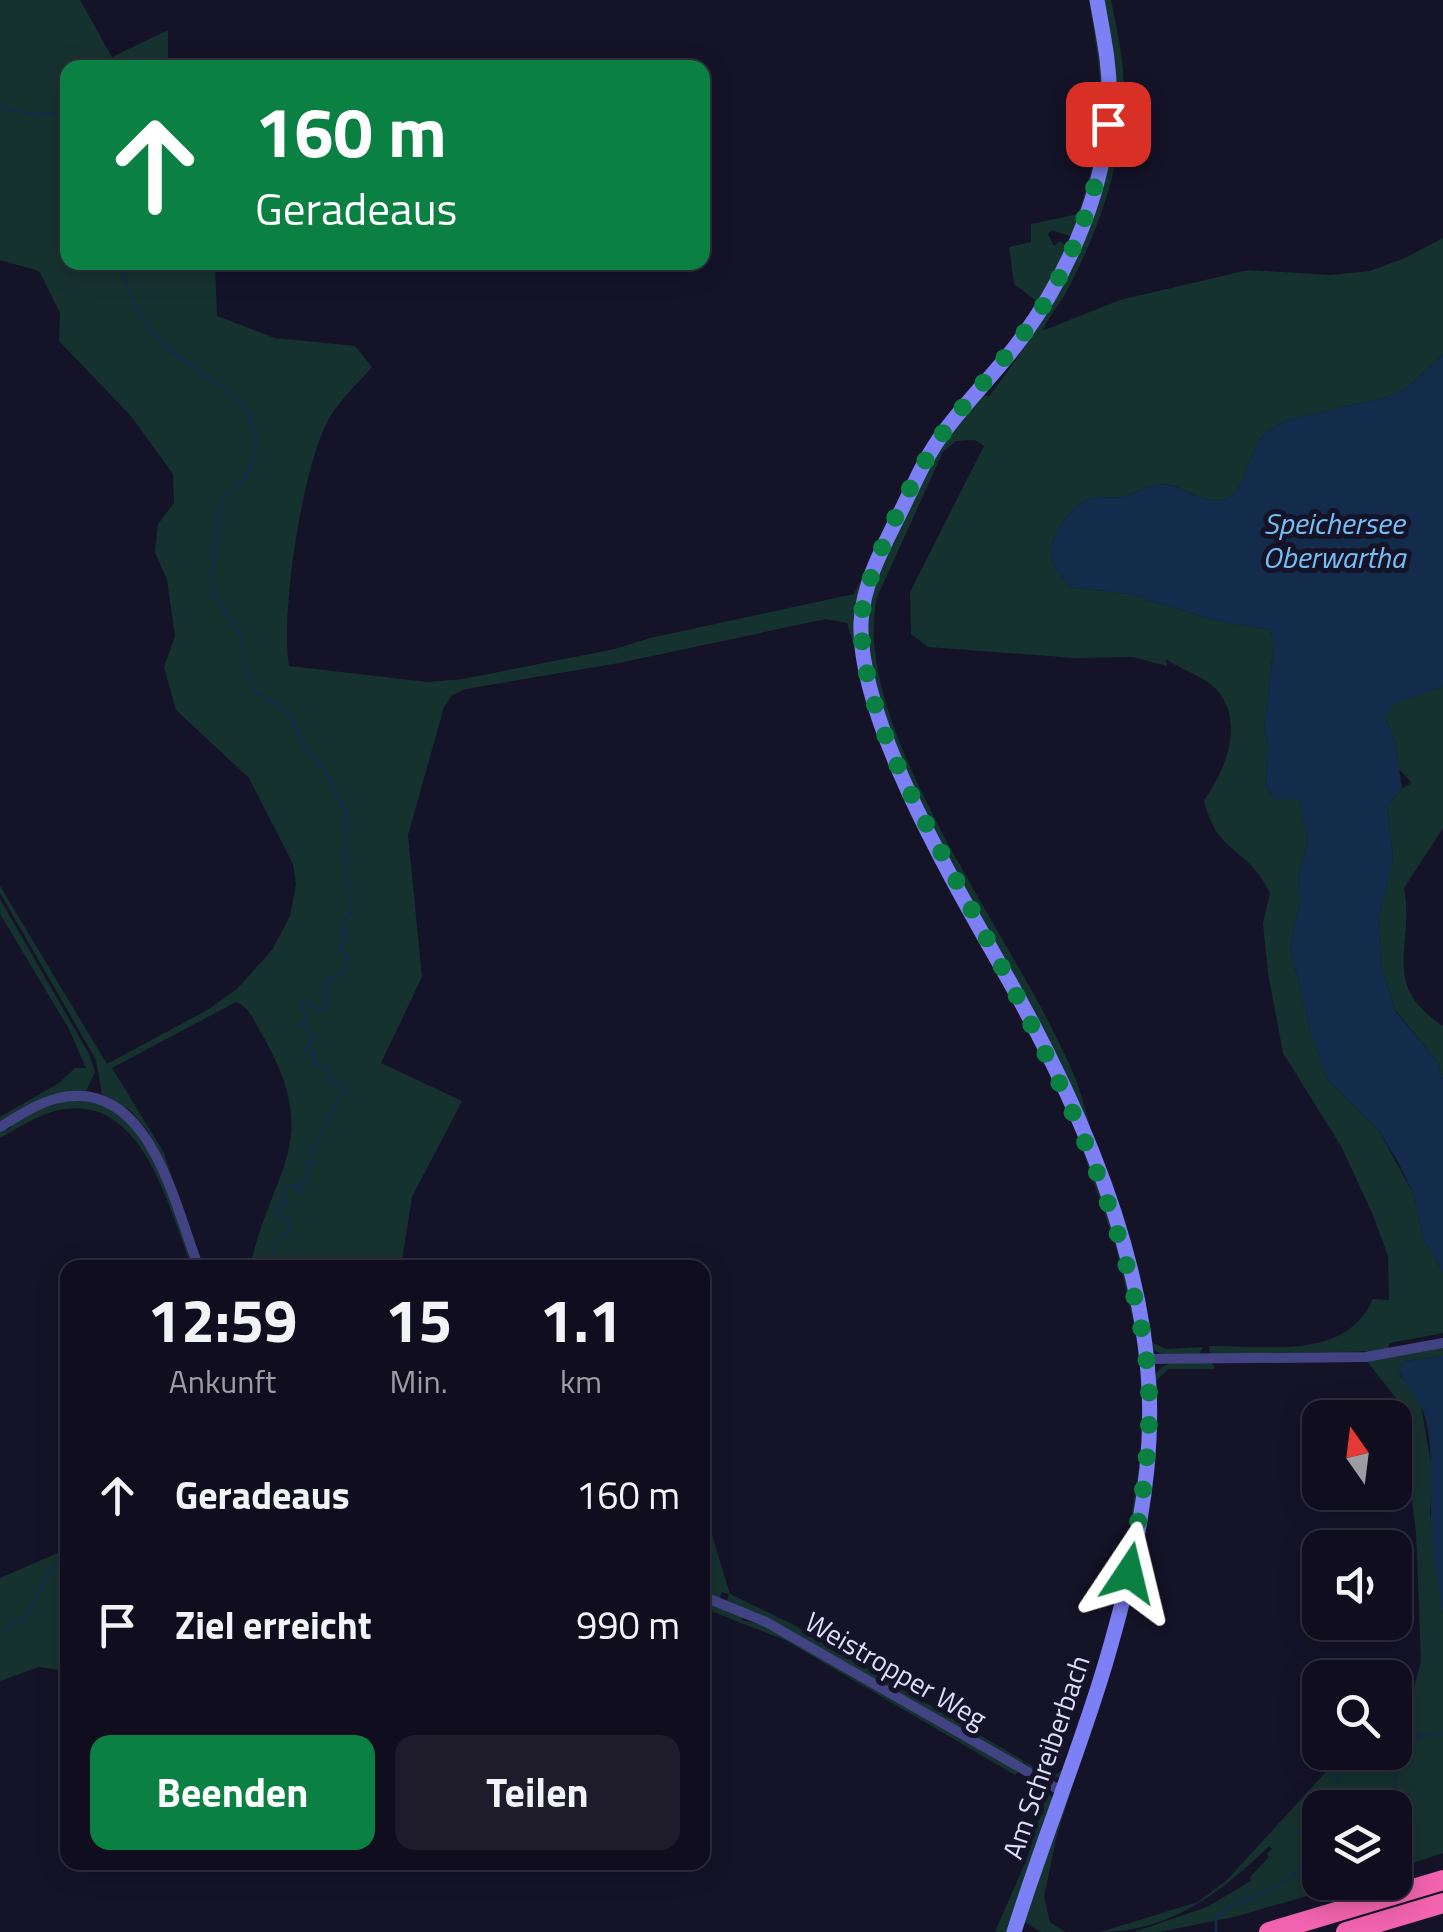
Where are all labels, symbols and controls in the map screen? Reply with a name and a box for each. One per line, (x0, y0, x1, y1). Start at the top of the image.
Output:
text: 160 m (255, 78, 447, 184)
pin (1066, 82, 1151, 167)
icon: arrive (1081, 97, 1136, 152)
icon: ahead (90, 100, 220, 230)
text: Geradeaus (255, 174, 457, 242)
water label: Speichersee Oberwartha (1263, 500, 1407, 580)
text: 12:59 (148, 1274, 297, 1365)
text: 15 (385, 1274, 452, 1365)
text: 1.1 (540, 1274, 622, 1365)
text: Ankunft (169, 1357, 276, 1405)
text: Min. (390, 1357, 448, 1405)
text: km (560, 1357, 602, 1405)
north arrow (1302, 1400, 1412, 1510)
map controls (1302, 1400, 1412, 1900)
text: Geradeaus (175, 1466, 350, 1524)
text: 160 m (576, 1466, 680, 1524)
icon: ahead (90, 1468, 145, 1523)
position arrow (1077, 1521, 1181, 1625)
button: sound (1302, 1530, 1412, 1640)
text: Ziel erreicht (175, 1596, 372, 1654)
text: 990 m (576, 1596, 680, 1654)
icon: arrive (90, 1598, 145, 1653)
street label: Weistropper Weg (797, 1600, 995, 1739)
street label: Am Schreiberbach (991, 1649, 1101, 1864)
button: search (1302, 1660, 1412, 1770)
button: Beenden (90, 1735, 375, 1850)
button: Teilen (395, 1735, 680, 1850)
button: layers (1302, 1790, 1412, 1900)

